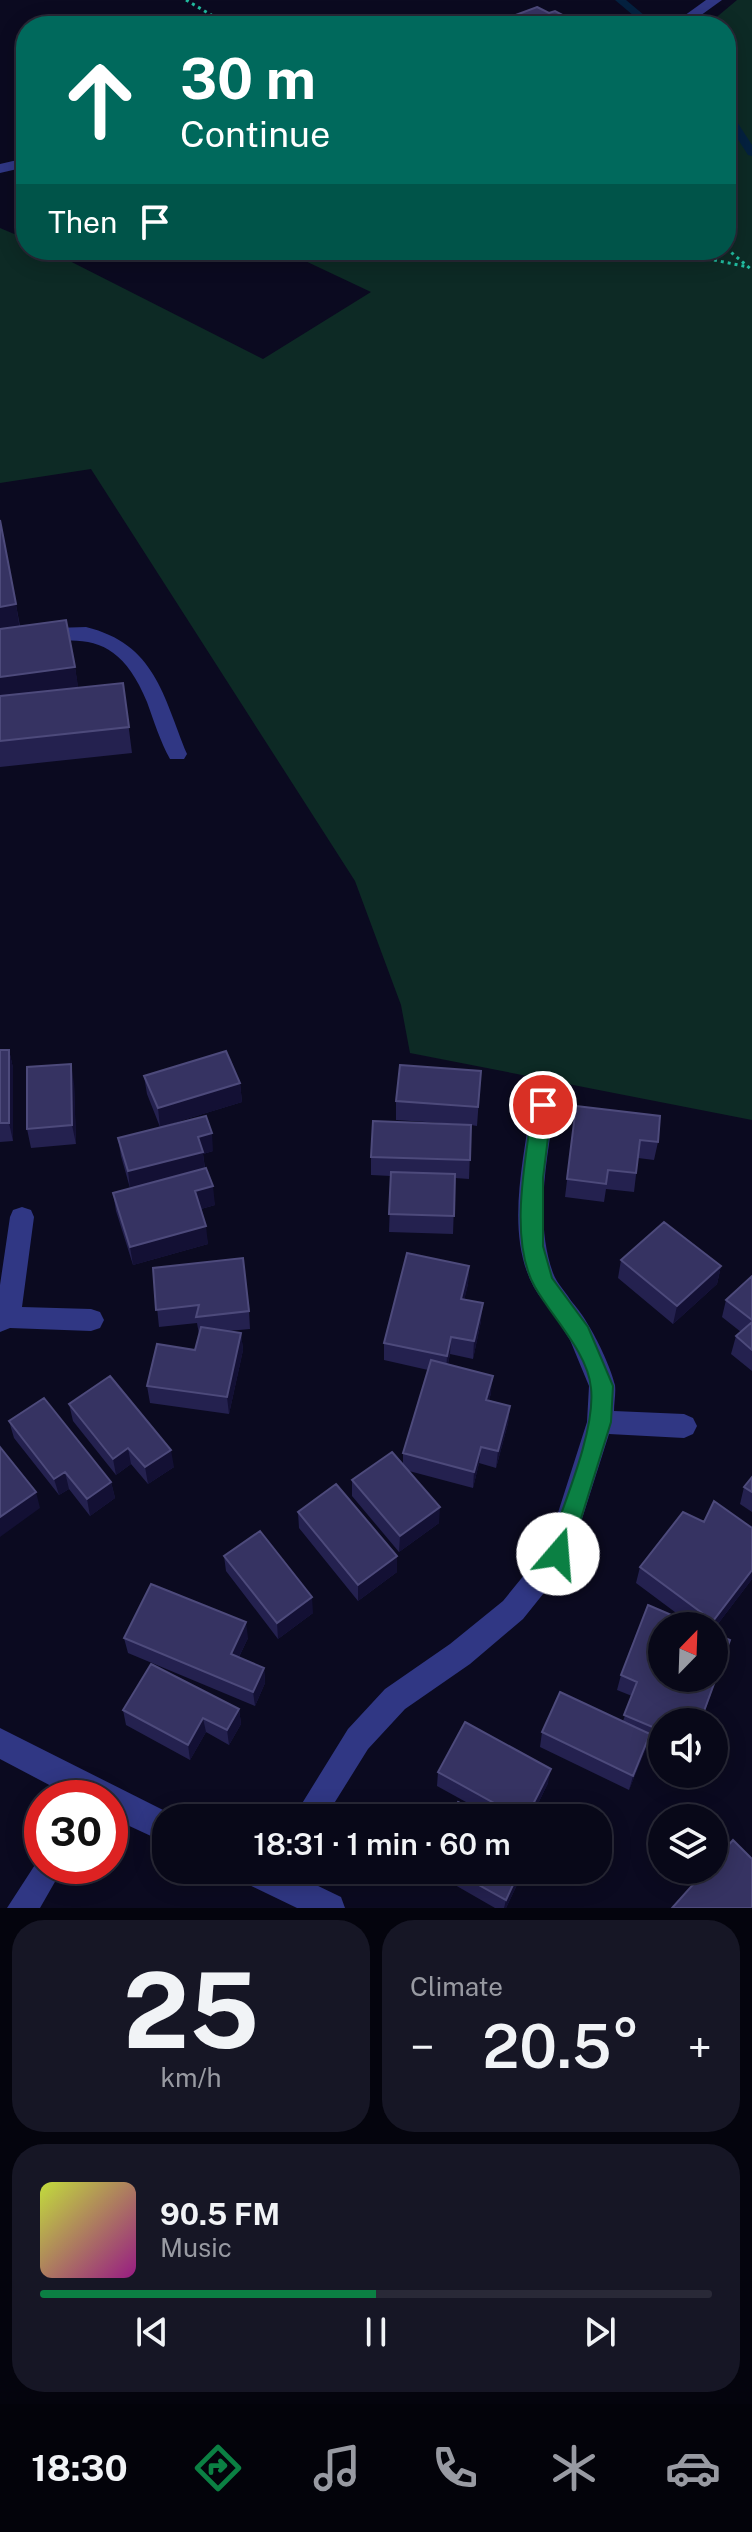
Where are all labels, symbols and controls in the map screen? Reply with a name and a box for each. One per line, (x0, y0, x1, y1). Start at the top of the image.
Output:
text: 30 m (180, 46, 316, 112)
icon: ahead (48, 48, 152, 152)
text: Continue (180, 113, 330, 155)
icon: arrive (133, 200, 177, 244)
text: Then (48, 204, 117, 240)
pin (509, 1071, 577, 1139)
icon: arrive (521, 1083, 565, 1127)
position arrow (516, 1512, 600, 1596)
north arrow (648, 1612, 728, 1692)
map controls (648, 1612, 728, 1884)
button: sound (648, 1708, 728, 1788)
speed limit sign: 30 (24, 1780, 128, 1884)
button: layers (648, 1804, 728, 1884)
text: 18:31 · 1 min · 60 m (253, 1826, 511, 1862)
text: 25 (123, 1949, 259, 2071)
text: Climate (410, 1971, 503, 2002)
text: 20.5° (482, 2011, 640, 2082)
text: − (410, 2021, 434, 2073)
text: + (688, 2021, 712, 2073)
text: km/h (160, 2062, 222, 2093)
text: 90.5 FM (160, 2196, 280, 2232)
text: Music (160, 2232, 232, 2263)
icon: previous (130, 2310, 174, 2354)
icon: pause (354, 2310, 398, 2354)
icon: next (578, 2310, 622, 2354)
icon: directions (190, 2440, 246, 2496)
icon: music (309, 2440, 365, 2496)
icon: phone (427, 2440, 483, 2496)
icon: climate (546, 2440, 602, 2496)
icon: car (665, 2440, 721, 2496)
text: 18:30 (31, 2447, 128, 2489)

